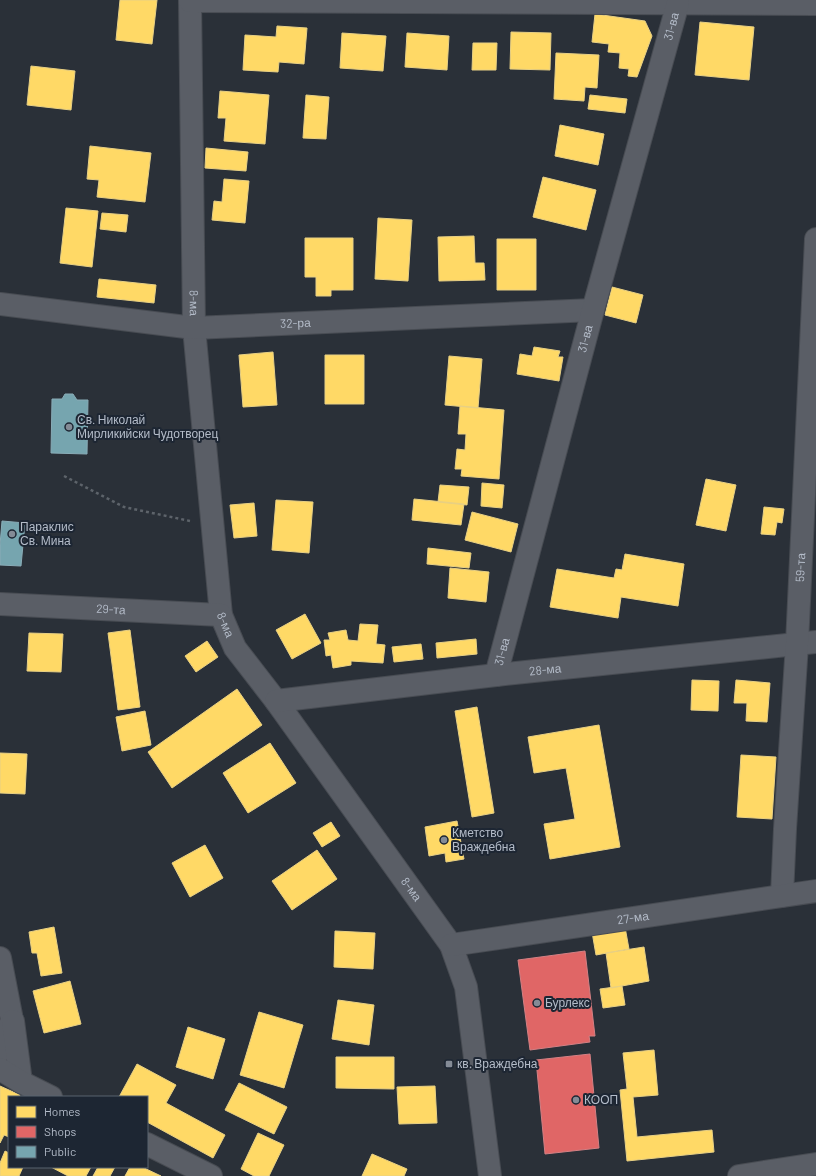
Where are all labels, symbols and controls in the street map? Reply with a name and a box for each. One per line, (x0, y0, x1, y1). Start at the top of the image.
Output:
street label: 31-ва (660, 10, 681, 41)
street label: 8-ма (188, 290, 202, 316)
street label: 32-ра (280, 315, 311, 330)
street label: 31-ва (574, 323, 595, 354)
place label: Св. Николай Мирликийски Чудотворец (77, 412, 218, 441)
marker: Св. Николай Мирликийски Чудотворец (64, 422, 74, 432)
place label: Параклис Св. Мина (20, 519, 74, 547)
marker: Параклис Св. Мина (7, 529, 17, 539)
street label: 59-та (792, 552, 807, 582)
street label: 29-та (96, 601, 126, 616)
street label: 8-ма (215, 610, 238, 639)
street label: 31-ва (491, 636, 512, 667)
street label: 28-ма (528, 660, 562, 678)
place label: Кметство Враждебна (452, 825, 515, 854)
marker: Кметство Враждебна (439, 835, 449, 845)
street label: 8-ма (399, 874, 425, 904)
street label: 27-ма (616, 908, 650, 926)
place label: Бурлекс (545, 995, 590, 1010)
marker: Бурлекс (532, 998, 542, 1008)
place label: кв. Враждебна (457, 1056, 538, 1071)
marker: кв. Враждебна (444, 1059, 454, 1069)
place label: КООП (584, 1092, 618, 1106)
marker: КООП (571, 1095, 581, 1105)
legend (8, 1096, 148, 1168)
text: Homes (44, 1104, 81, 1118)
text: Shops (44, 1124, 77, 1138)
text: Public (44, 1144, 76, 1158)

